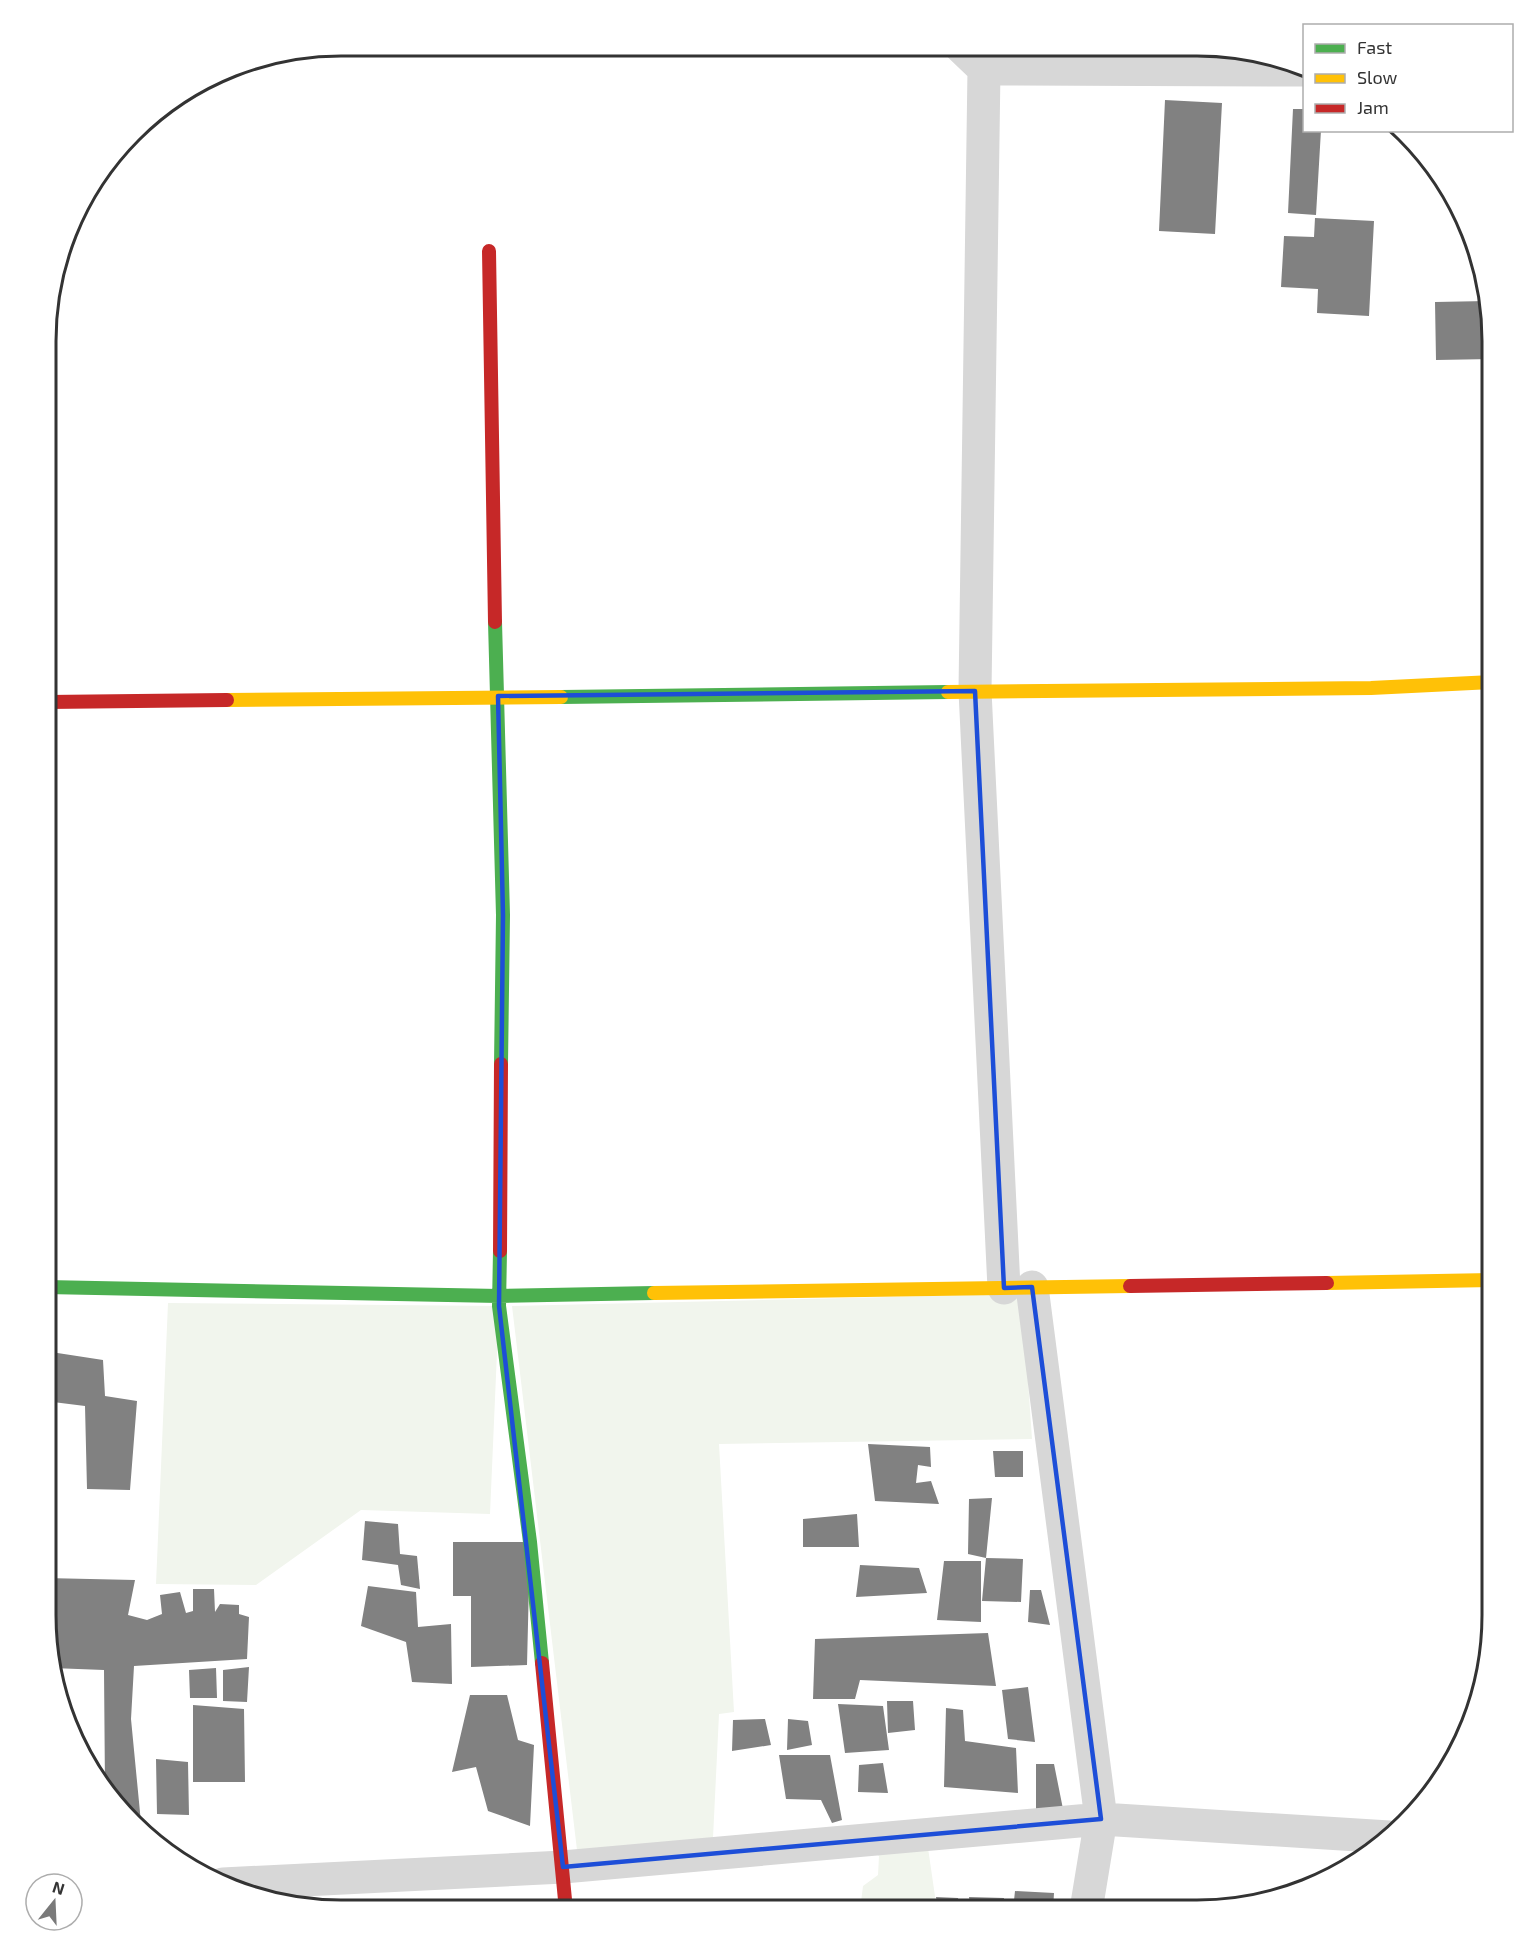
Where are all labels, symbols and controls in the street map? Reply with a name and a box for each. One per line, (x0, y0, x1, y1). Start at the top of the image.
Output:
legend (1303, 24, 1513, 132)
text: Fast (1357, 36, 1392, 58)
text: Slow (1357, 66, 1398, 88)
text: Jam (1357, 96, 1389, 118)
north arrow (24, 1872, 84, 1932)
text: N (50, 1876, 67, 1898)

